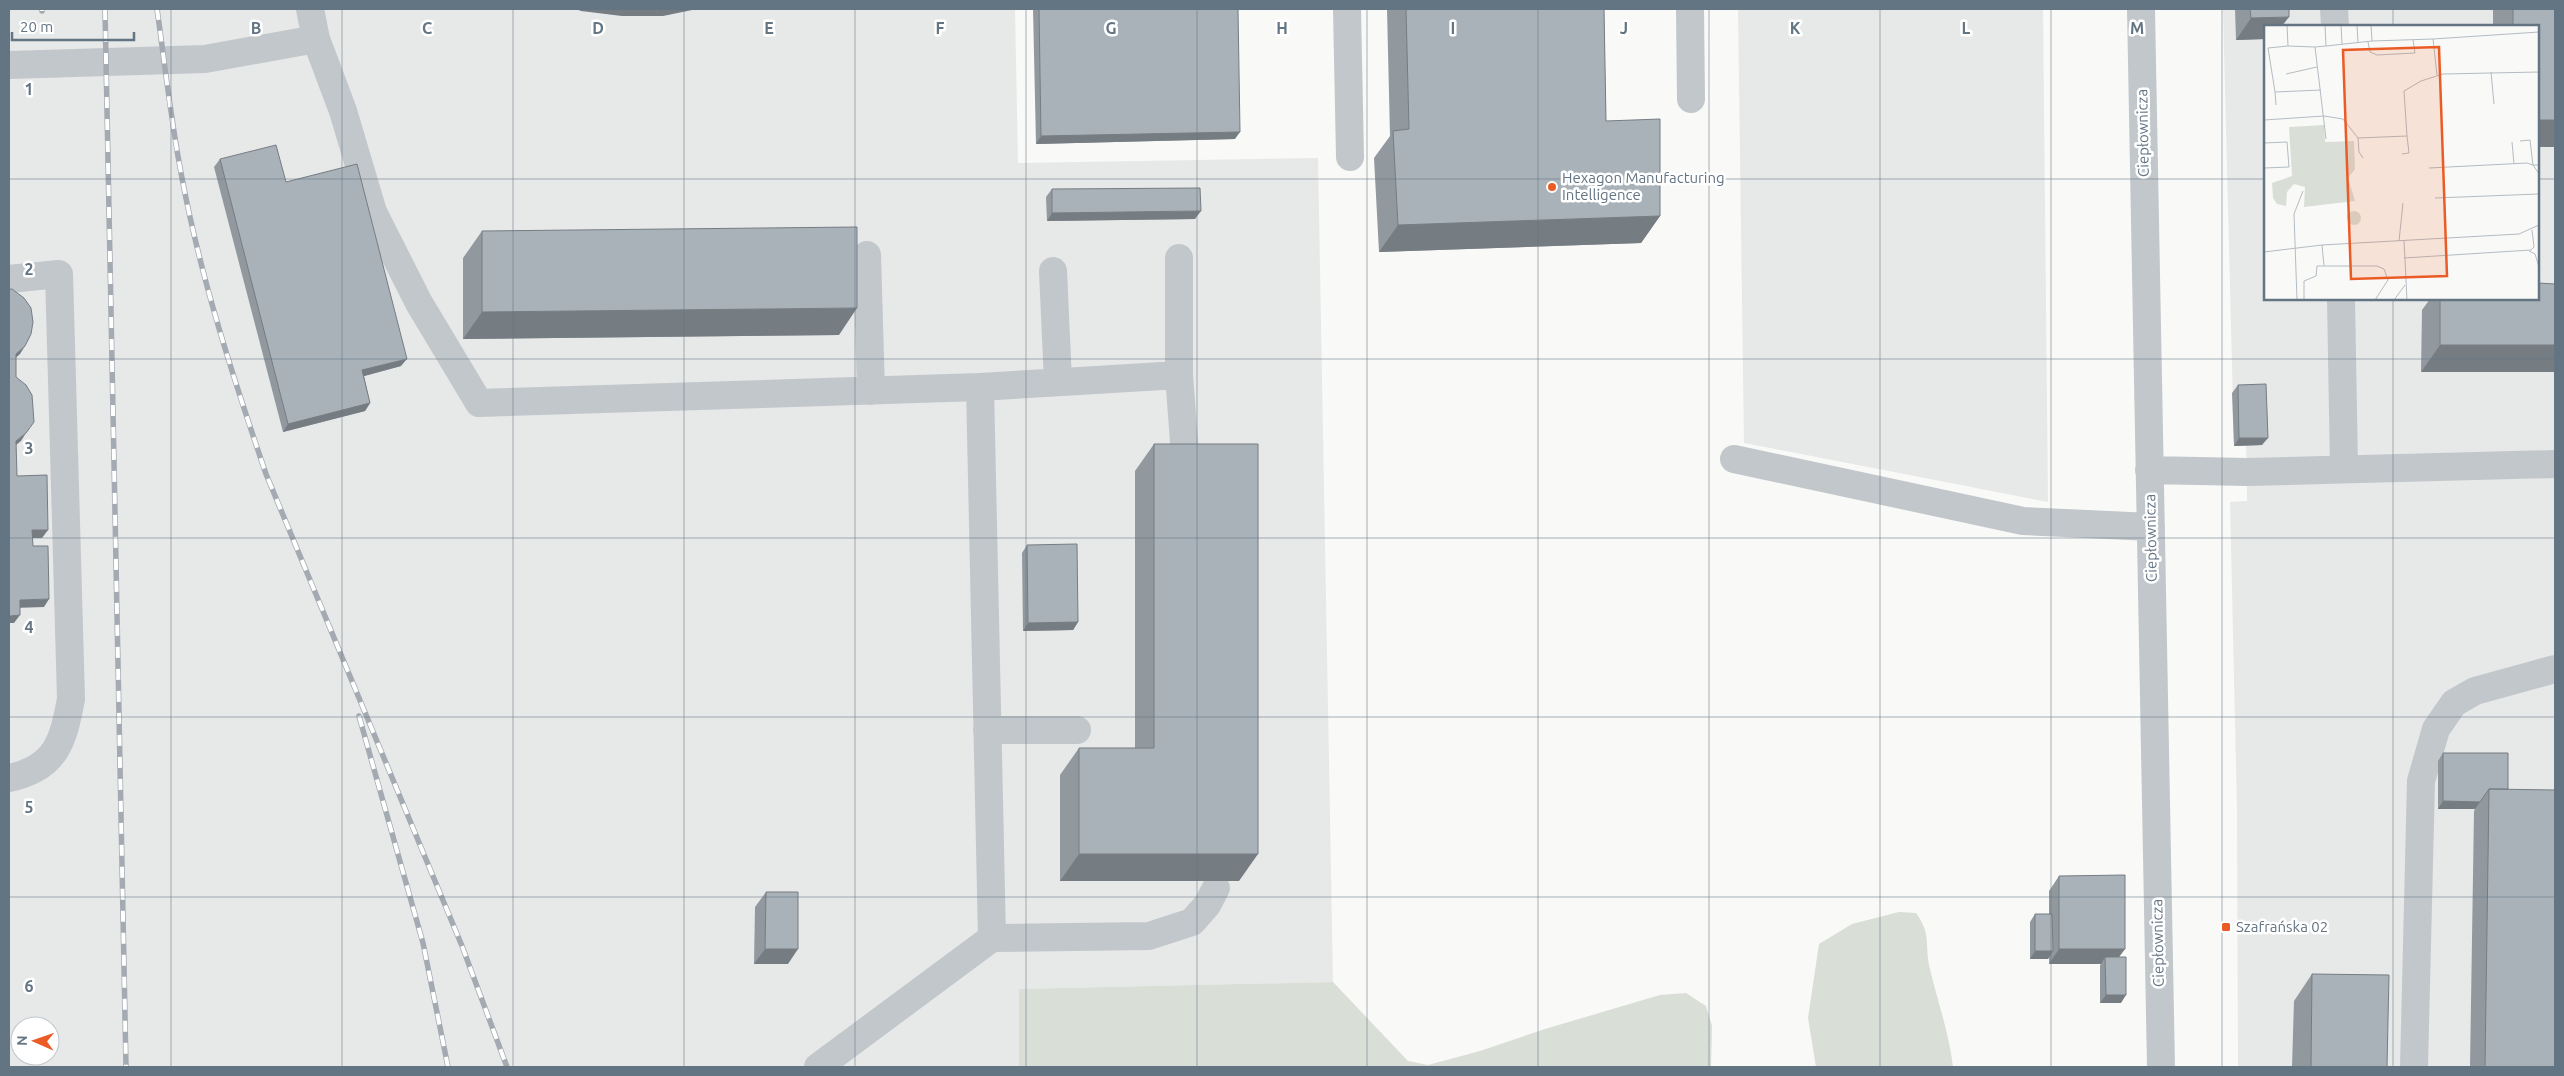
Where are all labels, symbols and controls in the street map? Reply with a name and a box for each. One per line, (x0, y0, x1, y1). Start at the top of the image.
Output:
scale bar (12, 10, 135, 42)
text: 20 m (20, 18, 53, 35)
text: B (251, 19, 261, 37)
text: C (422, 19, 432, 37)
text: D (592, 19, 604, 37)
text: E (764, 19, 774, 37)
text: F (936, 19, 945, 37)
text: G (1105, 19, 1117, 37)
text: H (1276, 19, 1288, 37)
text: I (1451, 19, 1455, 37)
text: J (1620, 19, 1628, 37)
text: K (1790, 19, 1801, 37)
text: L (1962, 19, 1971, 37)
text: M (2130, 19, 2144, 37)
inset map (2264, 25, 2539, 300)
text: 1 (24, 80, 34, 98)
street label: Ciepłownicza (2133, 89, 2152, 177)
place label: Hexagon Manufacturing Intelligence (1562, 169, 1725, 203)
marker: Hexagon Manufacturing Intelligence (1546, 181, 1558, 193)
text: 2 (24, 260, 34, 278)
text: 3 (24, 439, 34, 457)
street label: Ciepłownicza (2141, 494, 2160, 582)
text: 4 (24, 618, 34, 636)
text: 5 (24, 798, 34, 816)
street label: Ciepłownicza (2148, 899, 2167, 987)
place label: Szafrańska 02 (2236, 918, 2328, 935)
marker: Szafrańska 02 (2220, 921, 2232, 933)
text: 6 (24, 977, 34, 995)
north arrow (10, 1016, 60, 1066)
text: N (14, 1035, 30, 1046)

